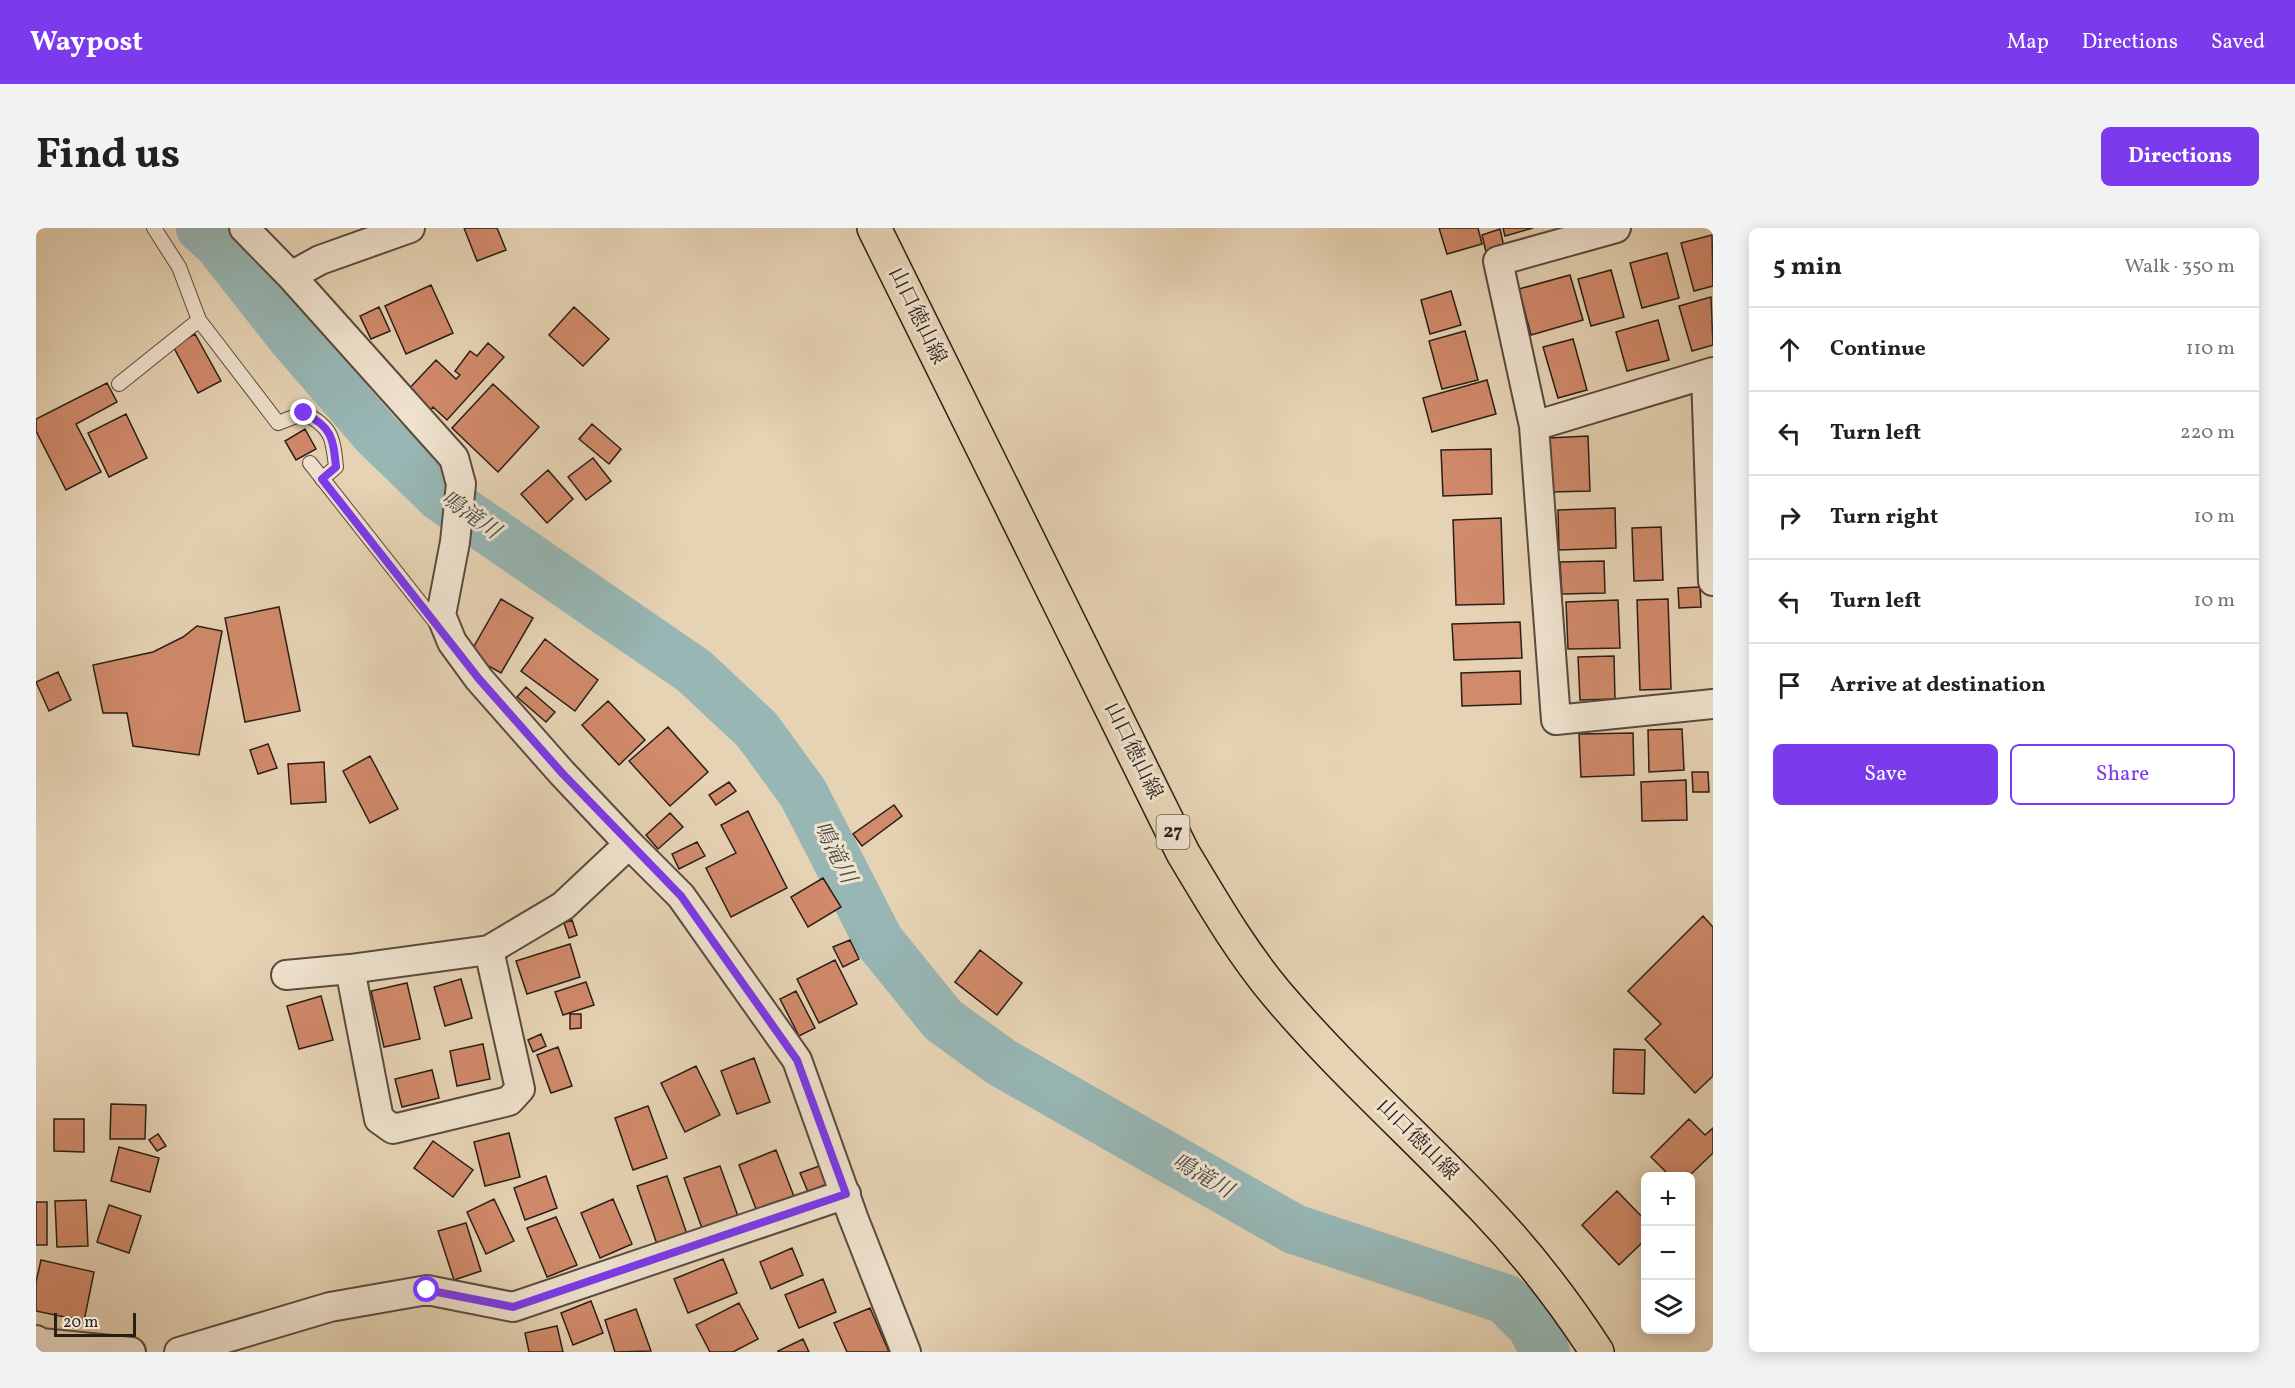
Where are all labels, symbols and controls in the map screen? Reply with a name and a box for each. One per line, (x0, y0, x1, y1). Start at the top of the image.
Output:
text: Waypost (30, 23, 143, 62)
text: Map (2007, 28, 2049, 57)
text: Directions (2082, 28, 2178, 57)
text: Saved (2211, 28, 2265, 57)
text: Find us (36, 127, 180, 186)
button: Directions (2101, 127, 2259, 186)
text: 5 min (1773, 249, 1842, 285)
text: Walk · 350 m (2124, 253, 2235, 281)
street label: 山口徳山線 (881, 262, 953, 370)
icon: ahead (1773, 333, 1806, 366)
text: Continue (1830, 334, 1926, 365)
text: 110 m (2186, 335, 2235, 363)
route end (290, 399, 316, 425)
icon: left (1773, 417, 1806, 450)
text: Turn left (1830, 418, 1921, 449)
text: 220 m (2180, 419, 2235, 447)
water label: 鳴滝川 (434, 484, 508, 549)
icon: right (1773, 501, 1806, 534)
text: Turn right (1830, 502, 1938, 533)
text: 10 m (2194, 503, 2235, 531)
icon: left (1773, 585, 1806, 618)
text: Turn left (1830, 586, 1921, 617)
text: 10 m (2194, 587, 2235, 615)
icon: arrive (1773, 669, 1806, 702)
text: Arrive at destination (1830, 670, 2046, 701)
street label: 山口徳山線 (1097, 697, 1169, 805)
button: Save (1773, 744, 1998, 805)
button: Share (2010, 744, 2235, 805)
road number: 27 (1156, 815, 1190, 849)
water label: 鳴滝川 (805, 817, 864, 891)
street label: 山口徳山線 (1370, 1093, 1464, 1187)
water label: 鳴滝川 (1166, 1147, 1240, 1208)
map controls (1641, 1172, 1695, 1334)
button: + (1641, 1172, 1695, 1226)
button: − (1641, 1226, 1695, 1280)
route start (413, 1276, 439, 1302)
button: layers (1641, 1280, 1695, 1334)
scale bar (54, 1310, 136, 1338)
text: 20 m (63, 1312, 98, 1334)

